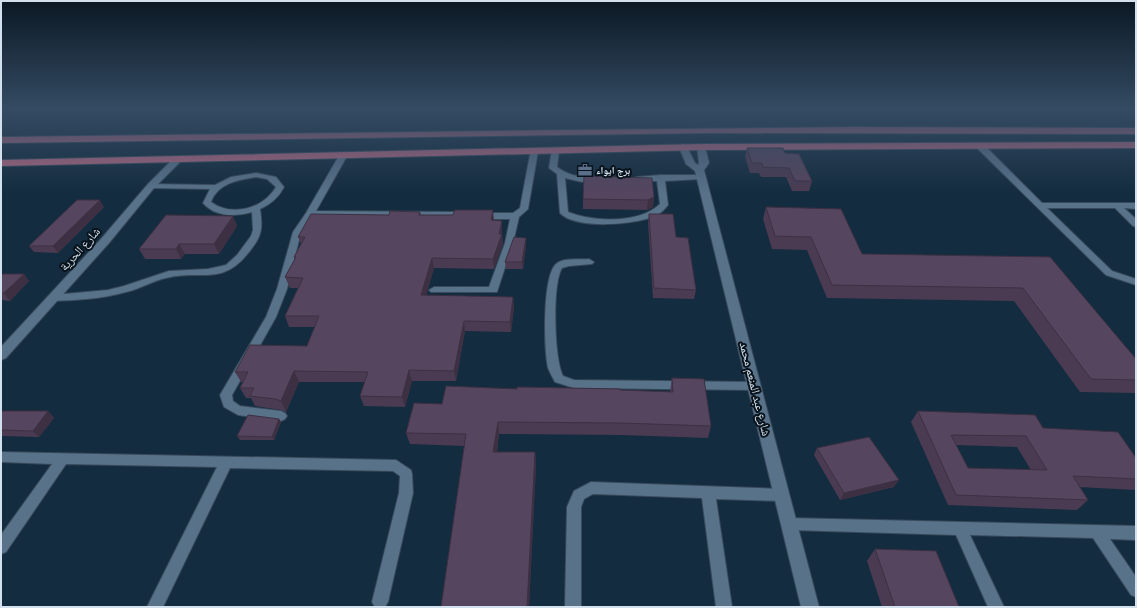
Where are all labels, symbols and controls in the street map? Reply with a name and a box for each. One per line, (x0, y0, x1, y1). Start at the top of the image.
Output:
office icon: برج ايواء (577, 162, 593, 178)
place label: برج ايواء (596, 164, 630, 178)
street label: شارع الحرية (57, 224, 104, 274)
street label: شارع عبد المنعم محمد (736, 341, 773, 438)

